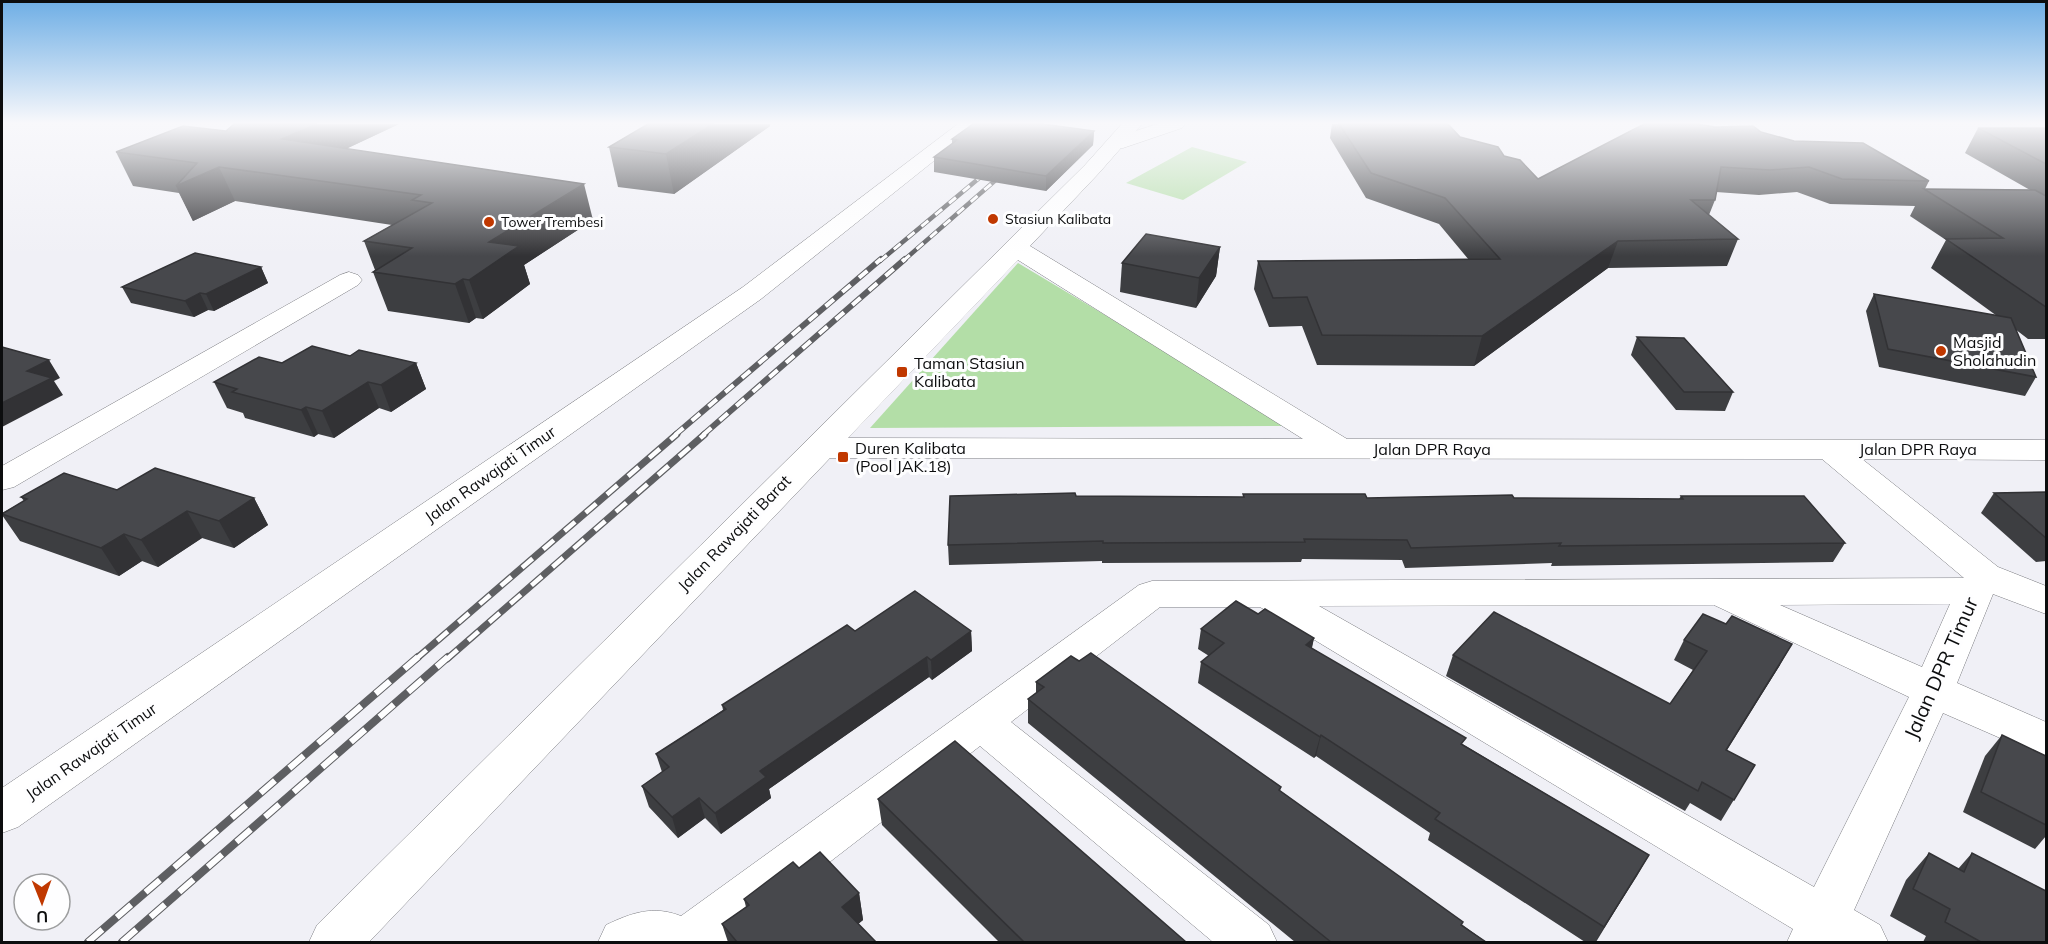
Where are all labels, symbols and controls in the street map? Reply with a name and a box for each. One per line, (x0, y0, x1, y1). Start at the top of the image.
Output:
place label: Stasiun Kalibata (1005, 210, 1111, 228)
marker: Stasiun Kalibata (986, 212, 1000, 226)
place label: Tower Trembesi (501, 213, 603, 231)
marker: Tower Trembesi (482, 215, 496, 229)
place label: Masjid Sholahudin (1953, 332, 2036, 370)
marker: Masjid Sholahudin (1934, 344, 1948, 358)
place label: Taman Stasiun Kalibata (914, 353, 1025, 391)
marker: Taman Stasiun Kalibata (895, 365, 909, 379)
street label: Jalan Rawajati Timur (421, 421, 559, 527)
place label: Duren Kalibata (Pool JAK.18) (855, 438, 966, 476)
street label: Jalan DPR Raya (1373, 439, 1491, 459)
street label: Jalan DPR Raya (1859, 439, 1977, 459)
marker: Duren Kalibata (Pool JAK.18) (836, 450, 850, 464)
street label: Jalan Rawajati Barat (673, 470, 795, 595)
street label: Jalan DPR Timur (1898, 592, 1983, 743)
street label: Jalan Rawajati Timur (22, 698, 160, 804)
north arrow (12, 872, 72, 932)
text: U (36, 907, 48, 927)

